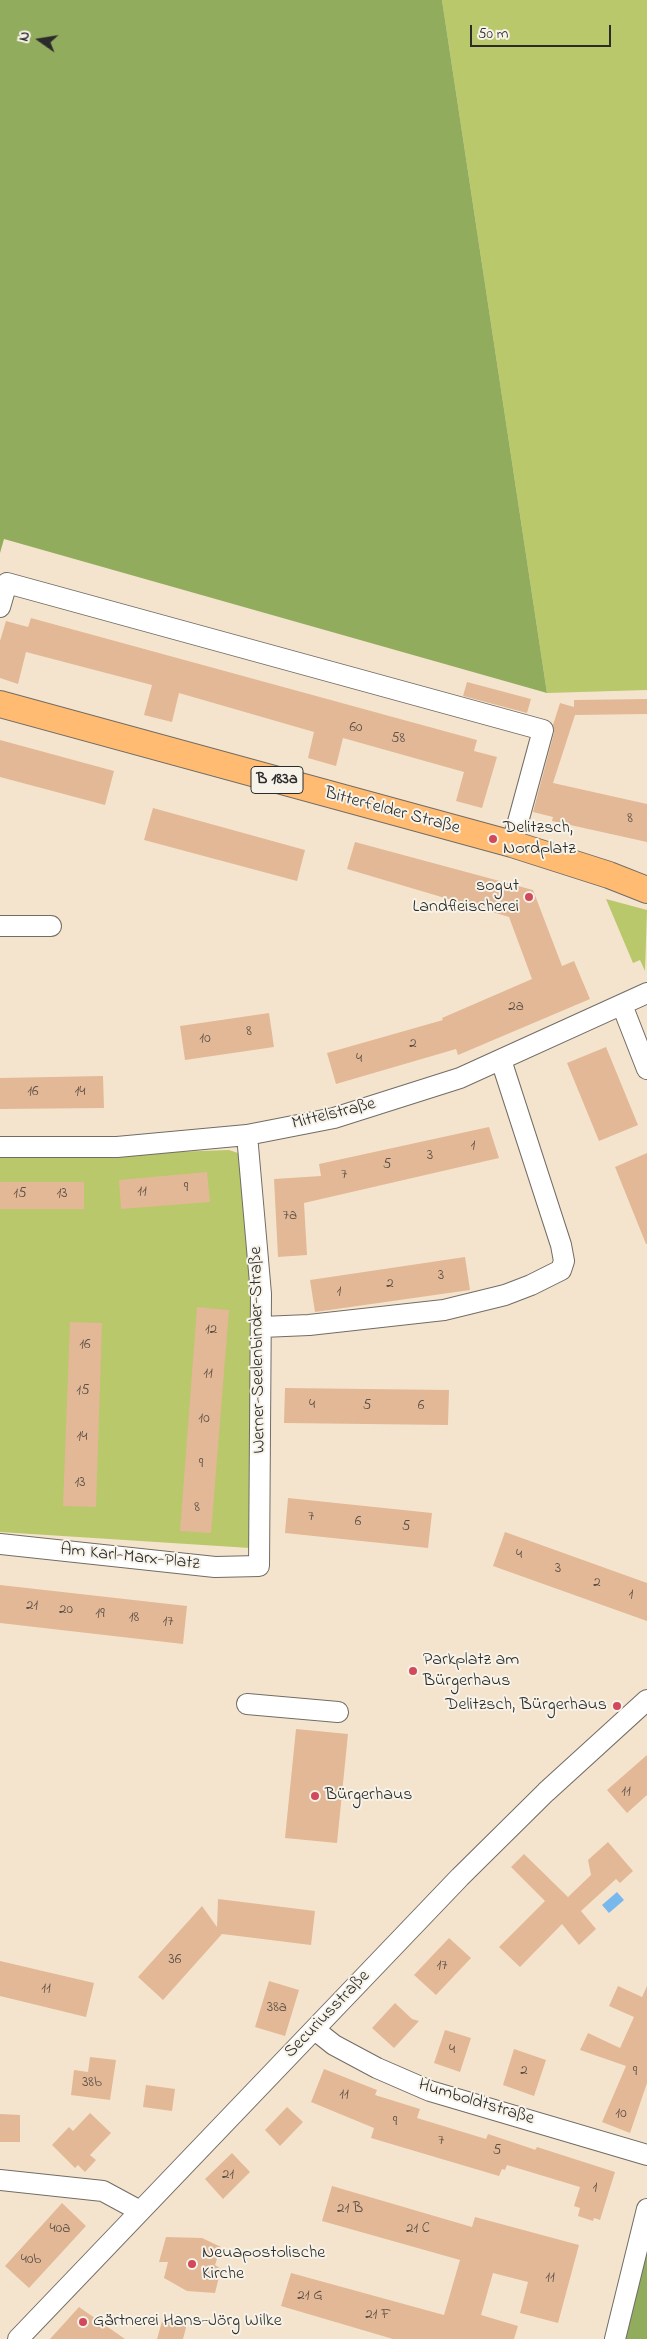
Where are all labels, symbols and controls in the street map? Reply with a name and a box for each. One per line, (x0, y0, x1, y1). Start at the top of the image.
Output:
north arrow (15, 15, 65, 65)
scale bar (472, 15, 613, 47)
text: 50 m (478, 23, 508, 45)
text: N (14, 30, 36, 43)
house number: 60 (349, 720, 363, 738)
house number: 58 (391, 731, 405, 749)
road number: B 183a (251, 766, 303, 794)
street label: Bitterfelder Straße (322, 784, 462, 840)
house number: 8 (627, 811, 633, 829)
place label: Delitzsch, Nordplatz (503, 818, 576, 861)
marker: Delitzsch, Nordplatz (487, 833, 499, 845)
place label: sogut Landfleischerei (413, 876, 519, 919)
marker: sogut Landfleischerei (523, 891, 535, 903)
house number: 2a (508, 999, 524, 1017)
house number: 8 (246, 1024, 252, 1042)
house number: 10 (199, 1031, 211, 1049)
house number: 2 (409, 1036, 417, 1054)
house number: 4 (356, 1051, 362, 1069)
house number: 16 (27, 1084, 39, 1102)
house number: 14 (75, 1084, 85, 1102)
street label: Mittelstraße (290, 1094, 378, 1136)
house number: 1 (471, 1138, 475, 1156)
house number: 3 (427, 1148, 433, 1166)
house number: 5 (383, 1157, 391, 1175)
house number: 7 (341, 1167, 347, 1185)
house number: 9 (184, 1180, 188, 1198)
house number: 11 (137, 1184, 147, 1202)
house number: 15 (13, 1186, 27, 1204)
house number: 13 (57, 1186, 67, 1204)
house number: 7a (283, 1208, 297, 1226)
street label: Werner-Seelenbinder-Straße (246, 1246, 272, 1454)
house number: 3 (438, 1268, 444, 1286)
house number: 2 (386, 1276, 394, 1294)
house number: 1 (337, 1284, 341, 1302)
house number: 12 (205, 1322, 217, 1340)
house number: 16 (79, 1337, 91, 1355)
house number: 11 (203, 1366, 213, 1384)
house number: 15 (76, 1383, 90, 1401)
house number: 4 (309, 1397, 315, 1415)
house number: 5 (363, 1398, 371, 1416)
house number: 6 (418, 1398, 424, 1416)
house number: 10 (198, 1411, 210, 1429)
house number: 14 (77, 1429, 87, 1447)
house number: 9 (199, 1456, 203, 1474)
house number: 13 (75, 1475, 85, 1493)
house number: 8 (194, 1500, 200, 1518)
house number: 7 (308, 1509, 314, 1527)
house number: 6 (355, 1514, 361, 1532)
house number: 5 (402, 1519, 410, 1537)
street label: Am Karl-Marx-Platz (59, 1540, 201, 1576)
house number: 4 (516, 1547, 522, 1565)
house number: 3 (555, 1561, 561, 1579)
house number: 2 (593, 1575, 601, 1593)
house number: 1 (629, 1587, 633, 1605)
house number: 21 (26, 1598, 38, 1616)
house number: 20 (59, 1602, 73, 1620)
house number: 19 (95, 1606, 105, 1624)
house number: 18 (129, 1610, 139, 1628)
house number: 17 (163, 1614, 173, 1632)
place label: Parkplatz am Bürgerhaus (423, 1650, 519, 1692)
marker: Parkplatz am Bürgerhaus (407, 1665, 419, 1677)
place label: Delitzsch, Bürgerhaus (445, 1695, 607, 1717)
marker: Delitzsch, Bürgerhaus (611, 1700, 623, 1712)
house number: 11 (621, 1784, 631, 1802)
place label: Bürgerhaus (325, 1785, 412, 1807)
marker: Bürgerhaus (309, 1790, 321, 1802)
house number: 36 (169, 1952, 181, 1970)
house number: 17 (437, 1958, 447, 1976)
street label: Securiusstraße (281, 1966, 375, 2064)
house number: 11 (41, 1981, 51, 1999)
house number: 38a (267, 2000, 287, 2018)
house number: 4 (449, 2042, 455, 2060)
house number: 2 (520, 2063, 528, 2081)
house number: 9 (633, 2064, 637, 2082)
house number: 38b (82, 2075, 102, 2093)
street label: Humboldtstraße (415, 2075, 537, 2131)
house number: 11 (339, 2087, 349, 2105)
house number: 10 (615, 2106, 627, 2124)
house number: 9 (393, 2114, 397, 2132)
house number: 7 (438, 2133, 444, 2151)
house number: 5 (493, 2143, 501, 2161)
house number: 21 (222, 2167, 234, 2185)
house number: 1 (593, 2180, 597, 2198)
house number: 21 B (337, 2201, 363, 2219)
house number: 40a (50, 2221, 70, 2239)
house number: 21 C (406, 2221, 430, 2239)
place label: Neuapostolische Kirche (202, 2243, 325, 2286)
house number: 40b (21, 2252, 41, 2270)
marker: Neuapostolische Kirche (186, 2258, 198, 2270)
house number: 11 (545, 2270, 555, 2288)
house number: 21 G (297, 2288, 323, 2306)
house number: 21 F (365, 2307, 391, 2325)
place label: Gärtnerei Hans-Jörg Wilke (93, 2311, 282, 2333)
marker: Gärtnerei Hans-Jörg Wilke (77, 2316, 89, 2328)

